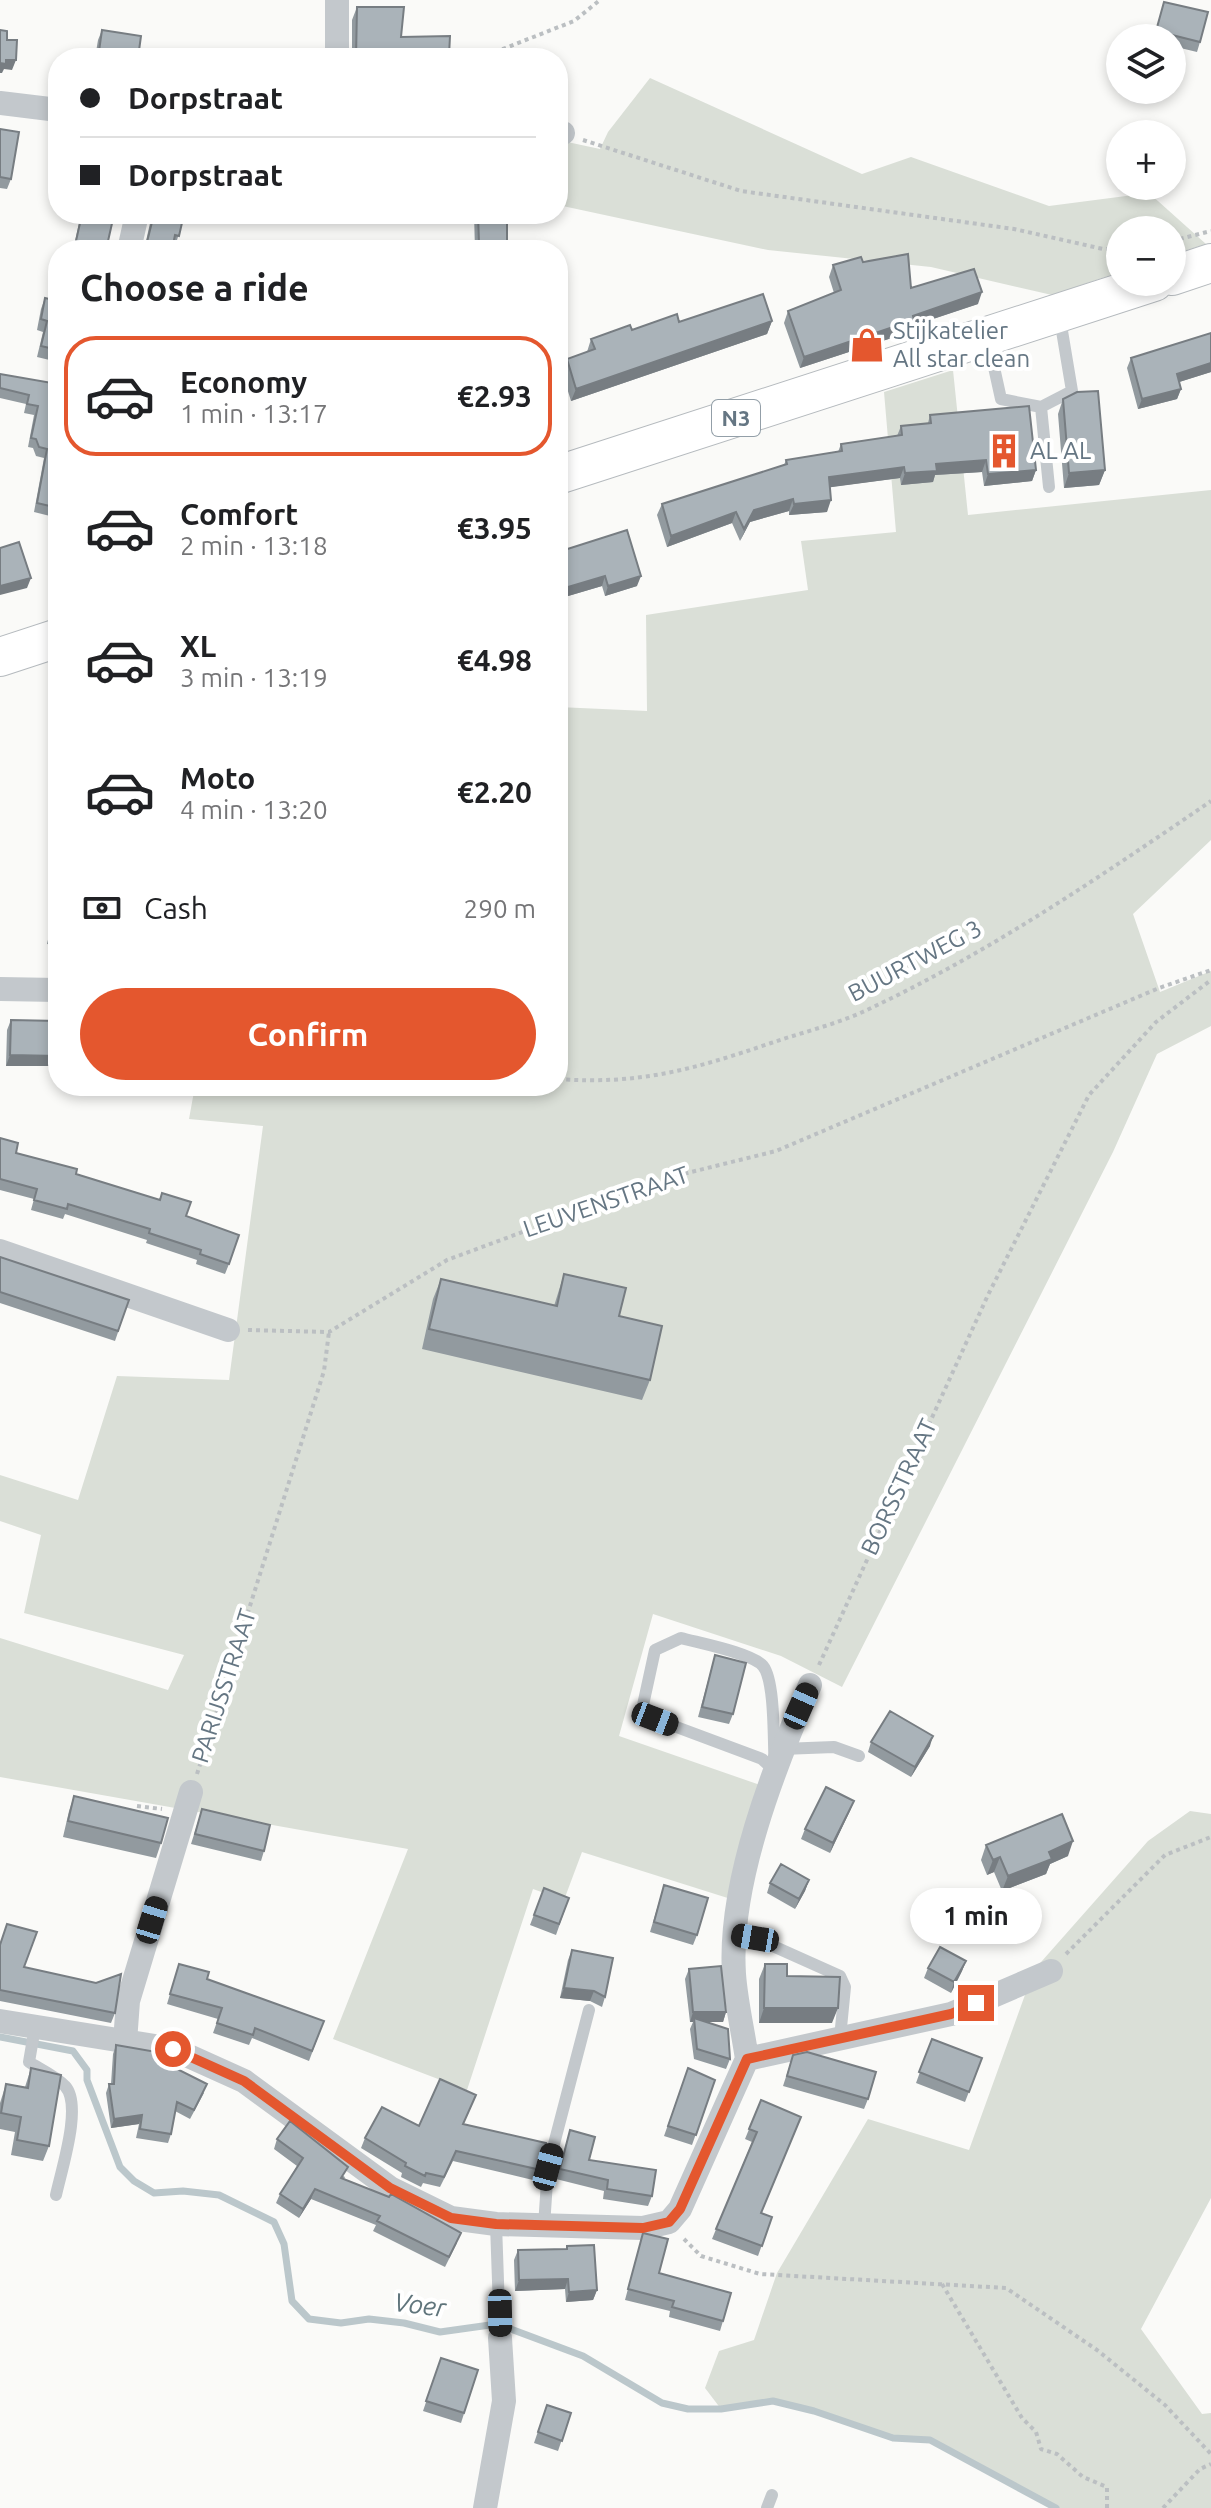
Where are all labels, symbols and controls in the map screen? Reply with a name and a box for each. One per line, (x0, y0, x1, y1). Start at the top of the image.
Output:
map controls (1106, 24, 1186, 296)
button: layers (1106, 24, 1186, 104)
text: Dorpstraat (128, 81, 283, 115)
button: + (1106, 120, 1186, 200)
text: Dorpstraat (128, 158, 283, 192)
button: − (1106, 216, 1186, 296)
text: Choose a ride (80, 267, 309, 308)
place label: Stijkatelier All star clean (893, 317, 1030, 372)
shop icon: Stijkatelier All star clean (848, 326, 886, 364)
icon: car (84, 360, 156, 432)
text: Economy (180, 365, 307, 399)
text: €2.93 (457, 379, 532, 413)
text: 1 min · 13:17 (180, 399, 328, 428)
road number: N3 (712, 400, 760, 436)
building icon: AL AL (985, 432, 1023, 470)
place label: AL AL (1030, 437, 1091, 464)
icon: car (84, 492, 156, 564)
text: Comfort (180, 497, 298, 531)
text: €3.95 (457, 511, 532, 545)
text: 2 min · 13:18 (180, 531, 328, 560)
icon: car (84, 624, 156, 696)
text: XL (180, 629, 216, 663)
text: €4.98 (457, 643, 532, 677)
text: 3 min · 13:19 (180, 663, 328, 692)
icon: car (84, 756, 156, 828)
text: Moto (180, 761, 255, 795)
text: €2.20 (457, 775, 532, 809)
text: 4 min · 13:20 (180, 795, 328, 824)
icon: cash (80, 886, 124, 930)
text: Cash (144, 891, 208, 925)
text: 290 m (464, 894, 536, 923)
street label: BUURTWEG 3 (844, 914, 986, 1007)
button: Confirm (80, 988, 536, 1080)
street label: LEUVENSTRAAT (520, 1161, 692, 1242)
street label: BORSSTRAAT (855, 1414, 942, 1559)
street label: PARIJSSTRAAT (186, 1606, 261, 1766)
car (780, 1679, 822, 1733)
car (628, 1699, 682, 1739)
callout: 1 min (910, 1887, 1042, 1943)
car (134, 1894, 170, 1946)
text: 1 min (943, 1901, 1009, 1930)
car (729, 1922, 781, 1954)
route end (958, 1985, 994, 2021)
route start (155, 2031, 191, 2067)
car (530, 2141, 566, 2193)
water label: Voer (392, 2287, 449, 2322)
car (488, 2289, 512, 2337)

